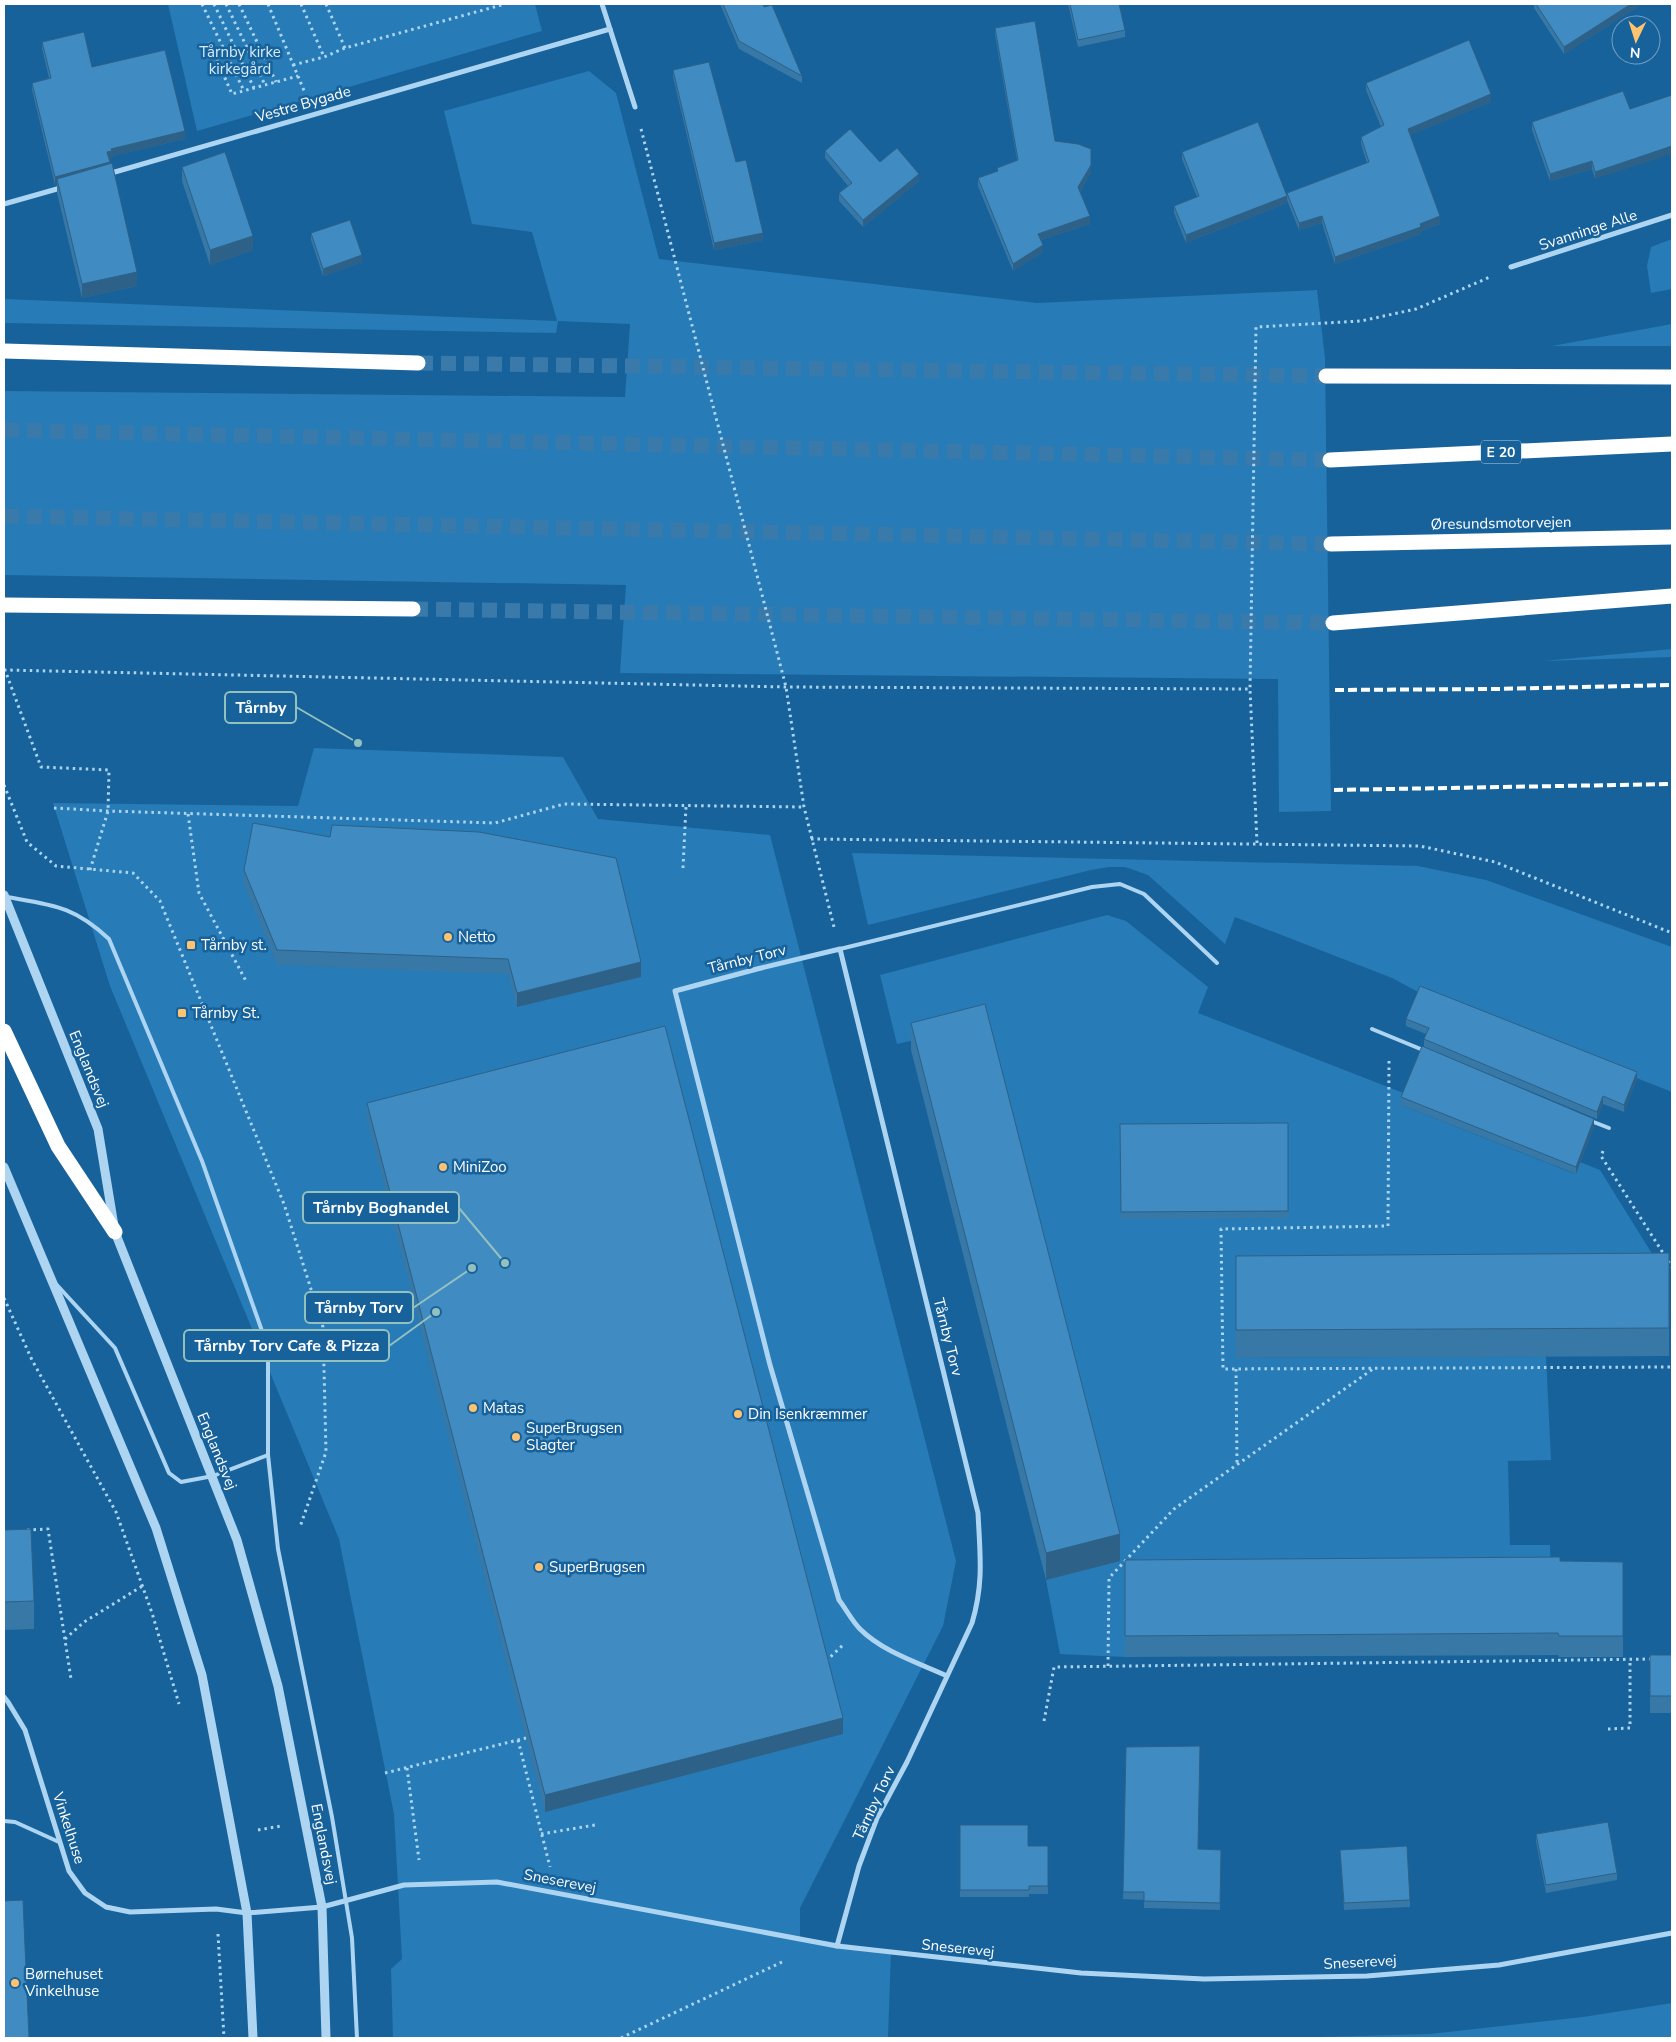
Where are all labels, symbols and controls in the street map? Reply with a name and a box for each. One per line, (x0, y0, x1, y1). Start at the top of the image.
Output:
north arrow (1611, 15, 1661, 65)
park label: Tårnby kirke kirkegård (199, 42, 281, 79)
text: N (1629, 43, 1641, 62)
street label: Vestre Bygade (252, 81, 353, 127)
street label: Svanninge Alle (1536, 205, 1640, 255)
road number: E 20 (1481, 441, 1521, 464)
street label: Øresundsmotorvejen (1430, 512, 1572, 534)
callout: Tårnby (225, 692, 296, 723)
text: Tårnby (236, 697, 287, 719)
place label: Netto (458, 927, 496, 947)
marker: Netto (442, 931, 454, 943)
place label: Tårnby st. (201, 935, 267, 955)
marker: Tårnby st. (185, 939, 197, 951)
street label: Tårnby Torv (706, 940, 788, 978)
place label: Tårnby St. (192, 1003, 260, 1023)
marker: Tårnby St. (176, 1007, 188, 1019)
street label: Englandsvej (64, 1027, 114, 1111)
place label: MiniZoo (453, 1157, 507, 1177)
marker: MiniZoo (437, 1161, 449, 1173)
callout: Tårnby Boghandel (303, 1192, 459, 1223)
text: Tårnby Boghandel (313, 1197, 449, 1219)
callout: Tårnby Torv (305, 1292, 413, 1323)
street label: Tårnby Torv (929, 1296, 967, 1378)
text: Tårnby Torv (315, 1297, 404, 1319)
callout: Tårnby Torv Cafe & Pizza (184, 1330, 389, 1361)
text: Tårnby Torv Cafe & Pizza (195, 1335, 379, 1357)
place label: Matas (483, 1398, 524, 1418)
marker: Matas (467, 1402, 479, 1414)
place label: Din Isenkræmmer (748, 1404, 868, 1424)
marker: Din Isenkræmmer (732, 1408, 744, 1420)
street label: Englandsvej (192, 1409, 242, 1493)
place label: SuperBrugsen Slagter (526, 1418, 622, 1455)
marker: SuperBrugsen Slagter (510, 1431, 522, 1443)
place label: SuperBrugsen (549, 1557, 645, 1577)
marker: SuperBrugsen (533, 1561, 545, 1573)
street label: Tårnby Torv (848, 1762, 900, 1843)
street label: Vinkelhuse (48, 1789, 90, 1866)
street label: Englandsvej (306, 1802, 342, 1886)
street label: Sneserevej (522, 1864, 598, 1898)
street label: Sneserevej (921, 1934, 995, 1962)
street label: Sneserevej (1323, 1950, 1397, 1974)
place label: Børnehuset Vinkelhuse (24, 1964, 103, 2001)
marker: Børnehuset Vinkelhuse (9, 1977, 21, 1989)

